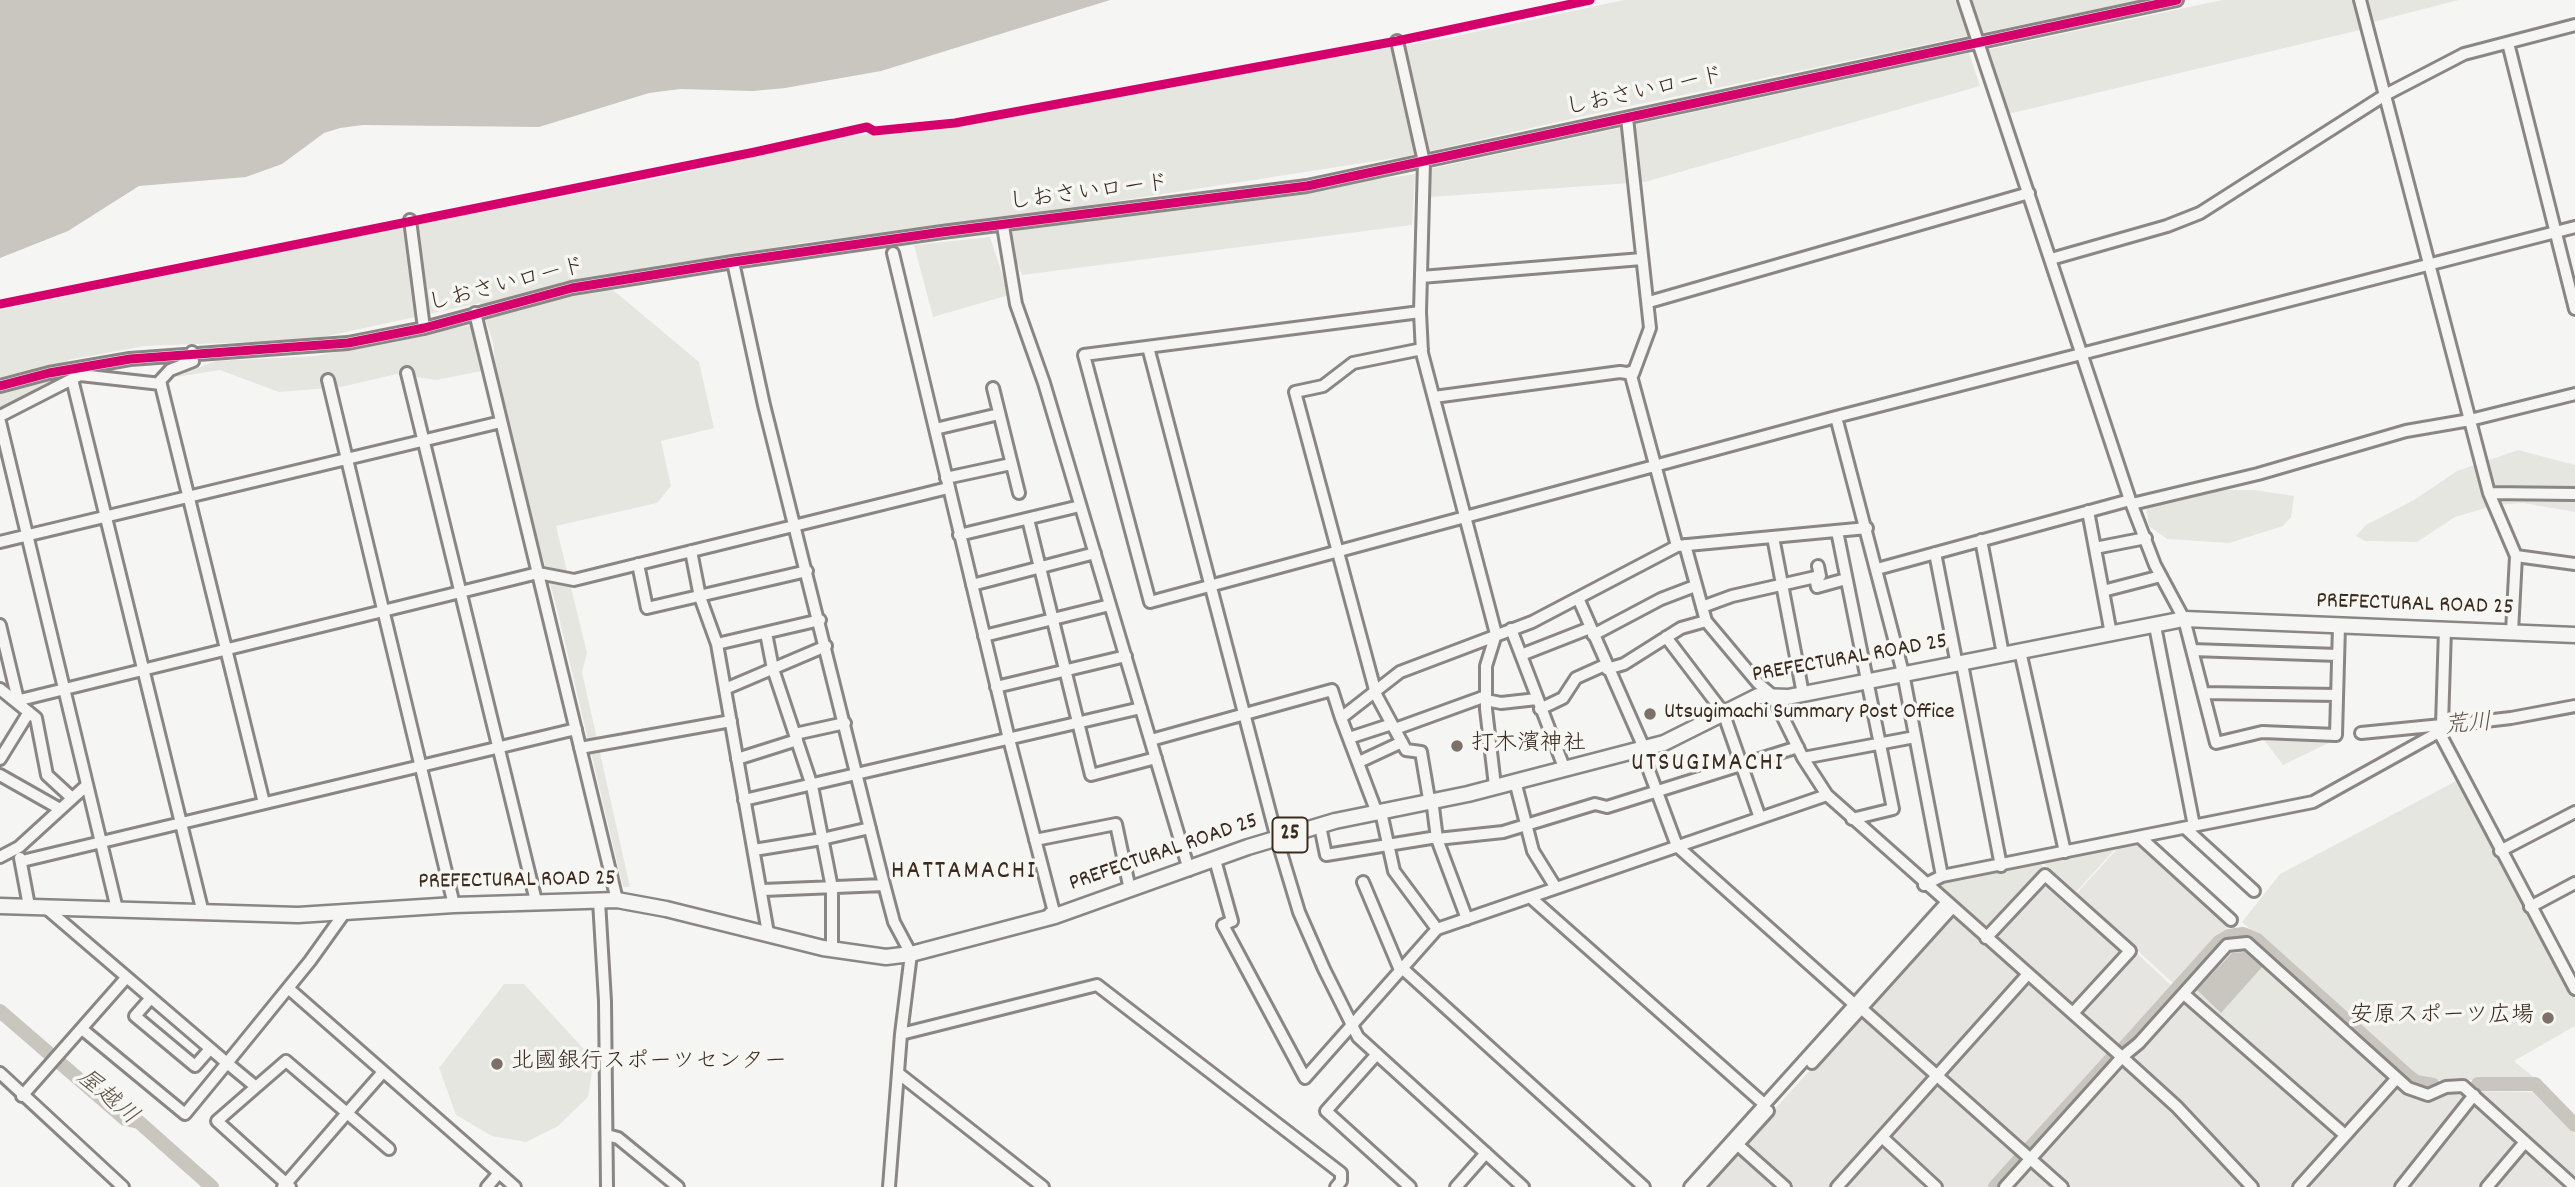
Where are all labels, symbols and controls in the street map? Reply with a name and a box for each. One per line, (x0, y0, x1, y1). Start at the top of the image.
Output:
street label: しおさいロード (1563, 64, 1727, 124)
street label: しおさいロード (1007, 171, 1171, 219)
street label: しおさいロード (426, 254, 588, 320)
street label: PREFECTURAL ROAD 25 (2316, 589, 2514, 623)
street label: PREFECTURAL ROAD 25 (1750, 629, 1950, 691)
place label: Utsugimachi Summary Post Office (1664, 700, 1955, 728)
marker: Utsugimachi Summary Post Office (1642, 706, 1658, 722)
water label: 荒川 (2443, 711, 2493, 743)
place label: 打木濱神社 (1471, 732, 1586, 760)
marker: 打木濱神社 (1449, 738, 1465, 754)
district label: UTSUGIMACHI (1632, 749, 1784, 781)
street label: PREFECTURAL ROAD 25 (1066, 809, 1262, 899)
road number: 25 (1272, 818, 1308, 852)
district label: HATTAMACHI (892, 857, 1036, 889)
street label: PREFECTURAL ROAD 25 (418, 866, 616, 898)
place label: 安原スポーツ広場 (2350, 1004, 2534, 1032)
marker: 安原スポーツ広場 (2540, 1010, 2556, 1026)
place label: 北國銀行スポーツセンター (511, 1050, 787, 1078)
marker: 北國銀行スポーツセンター (489, 1056, 505, 1072)
water label: 屋越川 (69, 1065, 143, 1133)

